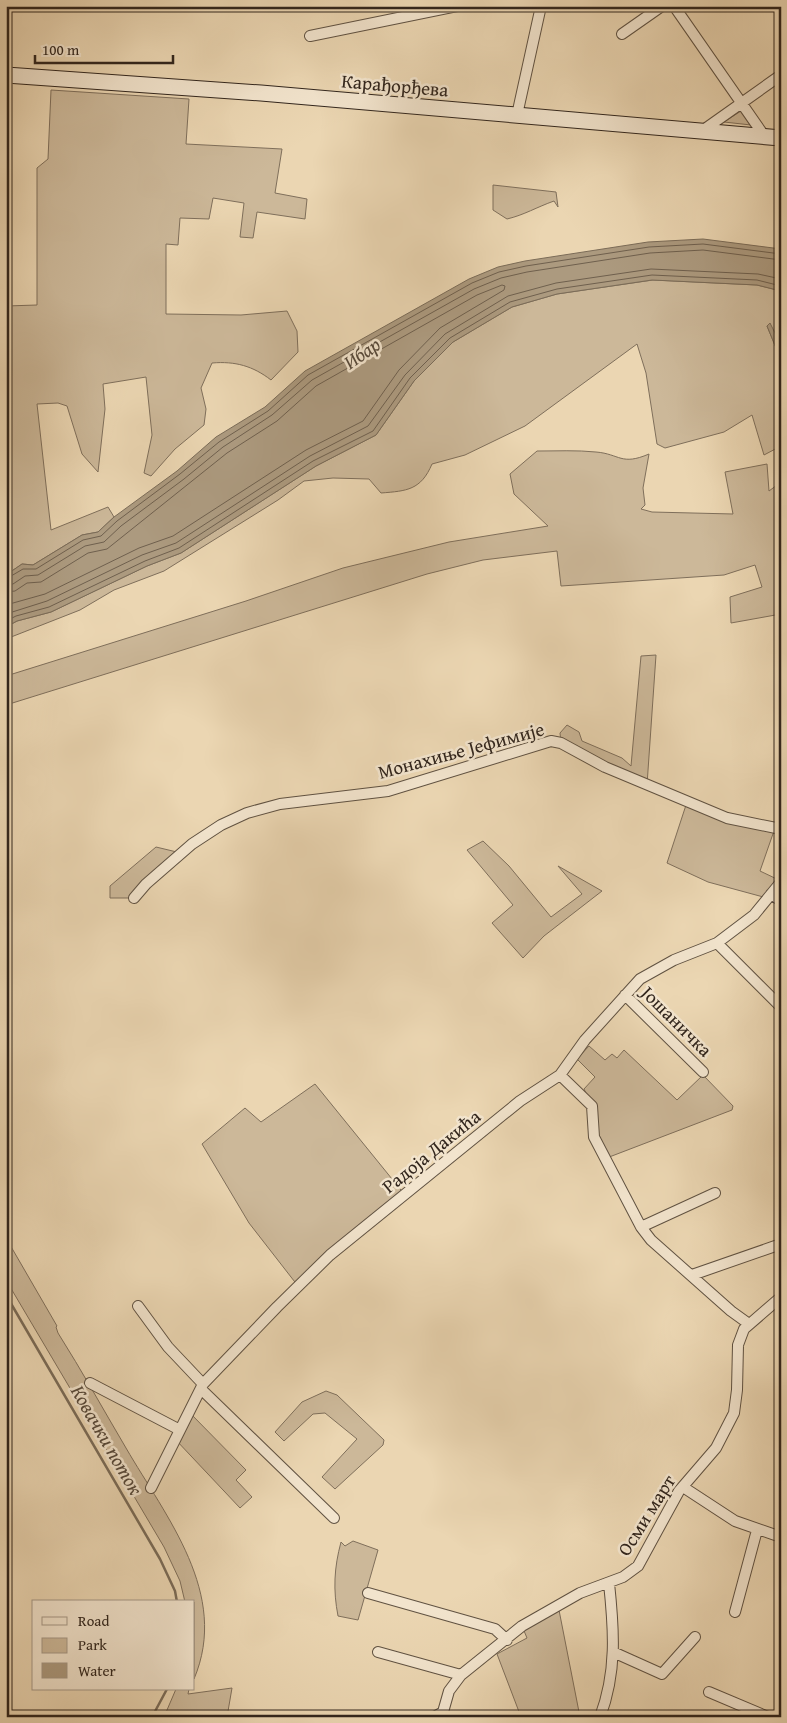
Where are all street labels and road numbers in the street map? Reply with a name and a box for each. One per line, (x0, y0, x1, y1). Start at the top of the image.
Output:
street label: Карађорђева (340, 66, 450, 104)
street label: Монахиње Јефимије (375, 714, 547, 786)
street label: Јошаничка (634, 978, 719, 1063)
street label: Радоја Дакића (376, 1102, 486, 1200)
street label: Осми март (610, 1468, 682, 1561)

